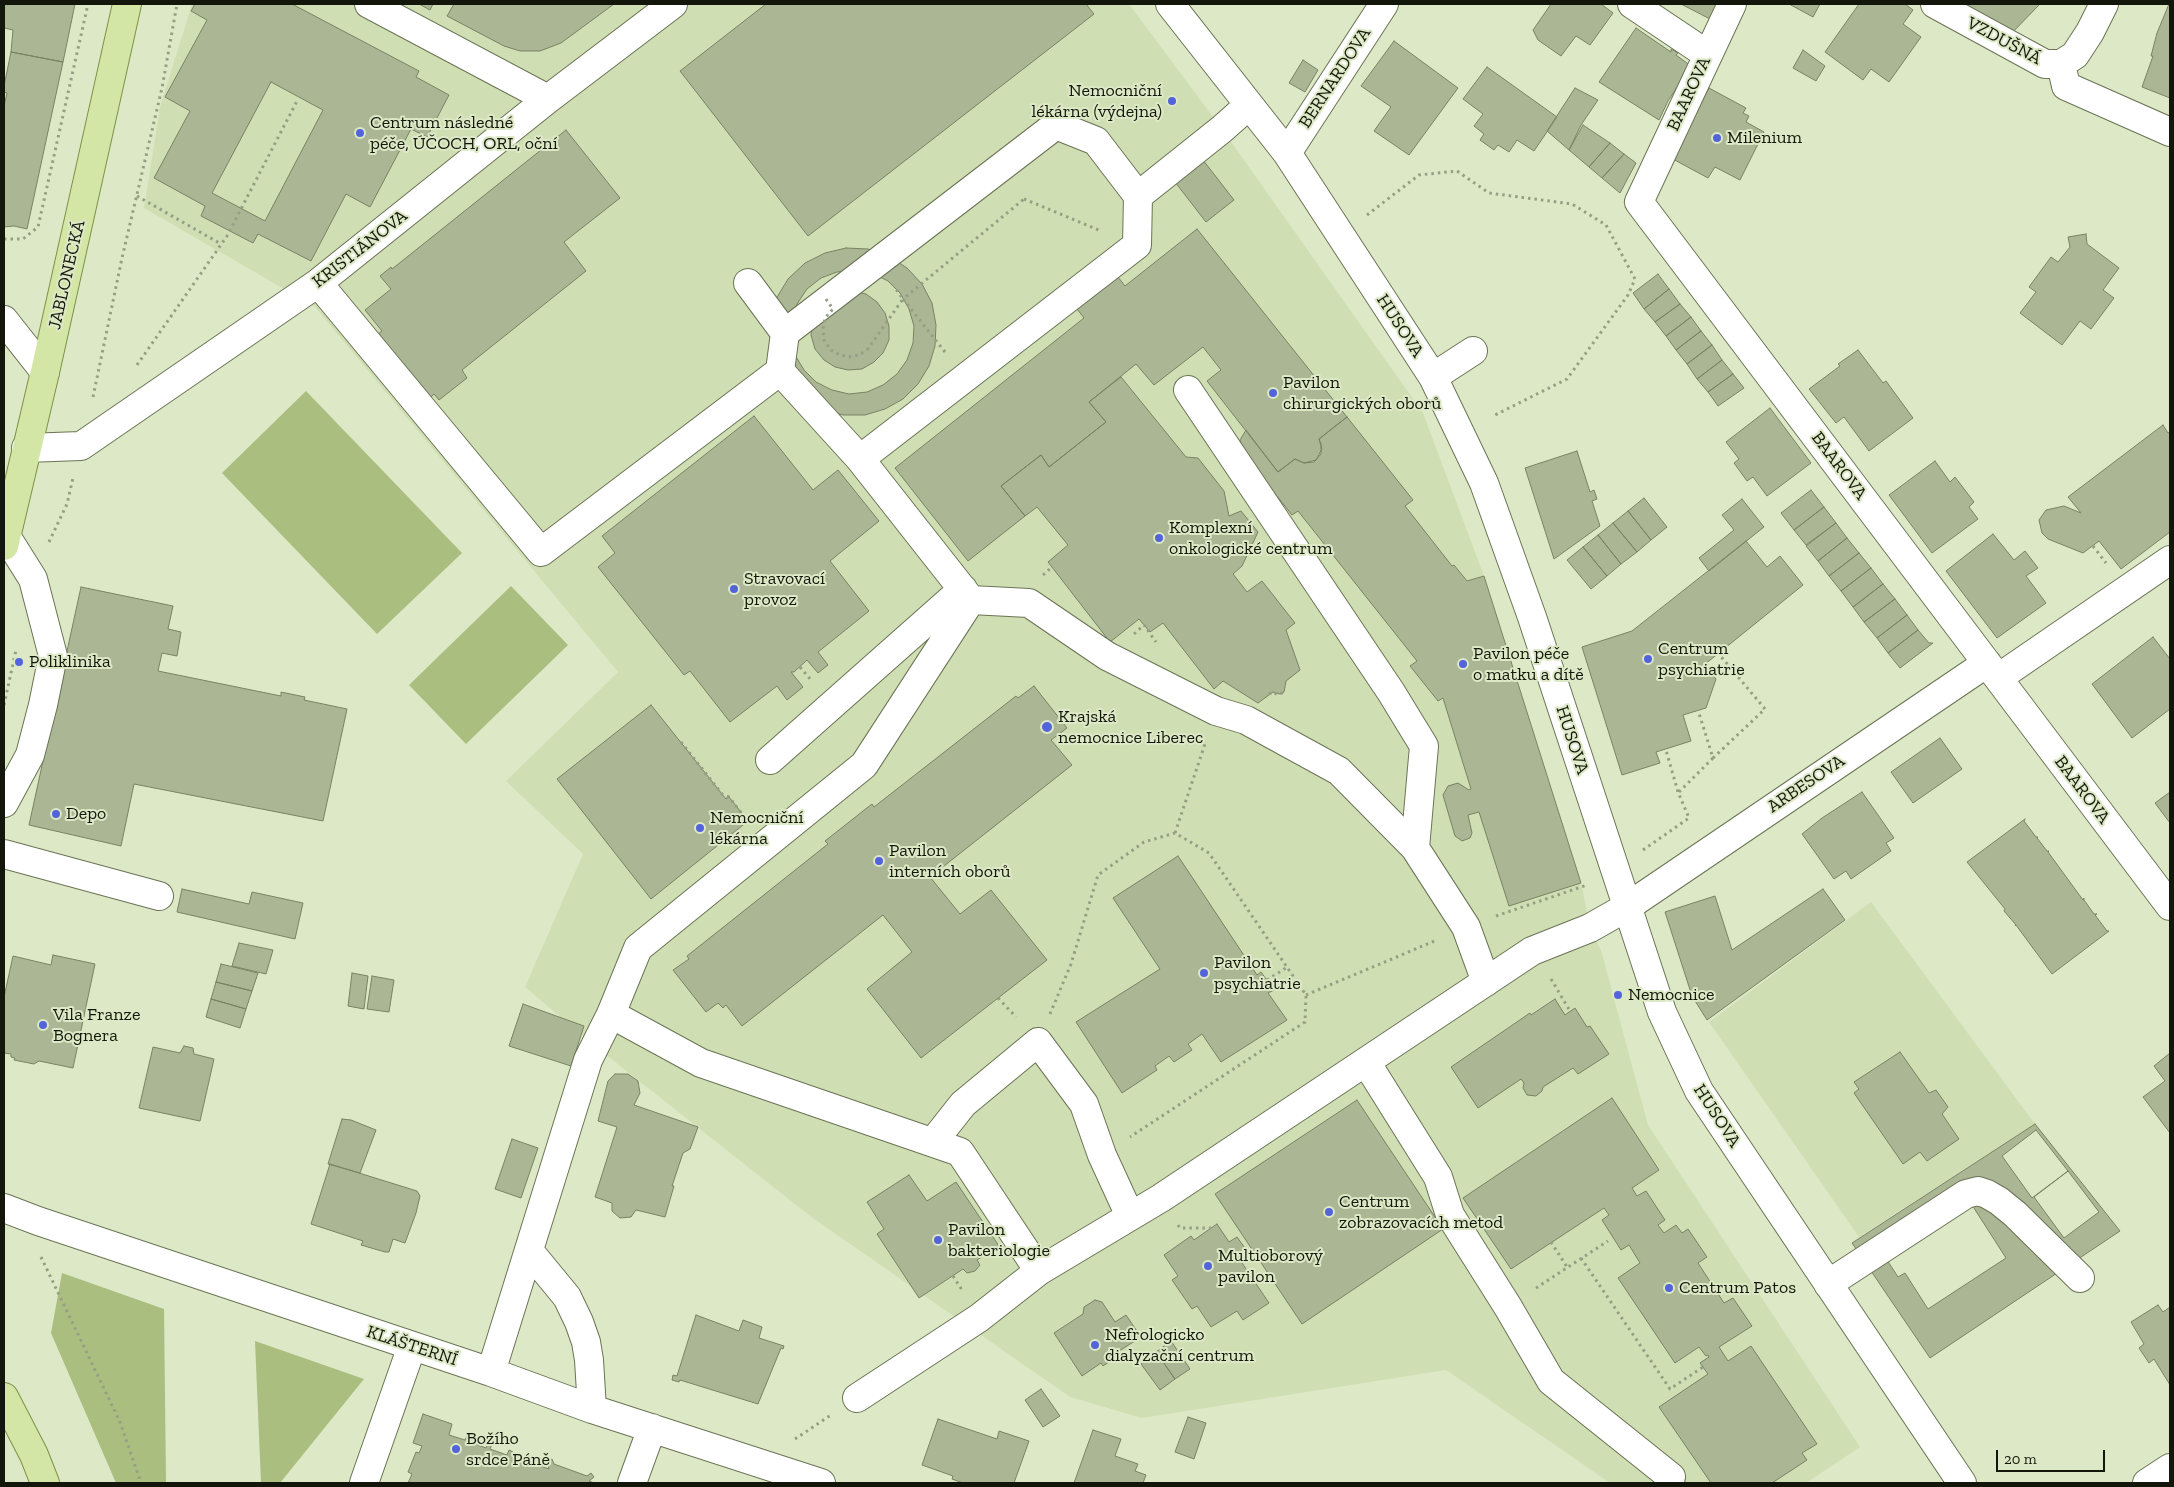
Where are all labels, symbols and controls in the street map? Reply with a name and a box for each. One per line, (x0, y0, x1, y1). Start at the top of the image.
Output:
street label: VZDUŠNÁ (1963, 12, 2045, 70)
street label: BERNARDOVA (1294, 24, 1376, 132)
street label: BAAROVA (1662, 53, 1716, 135)
place label: Nemocniční lékárna (výdejna) (1031, 80, 1162, 122)
marker: Nemocniční lékárna (výdejna) (1166, 95, 1178, 107)
place label: Centrum následné péče, ÚČOCH, ORL, oční (370, 112, 558, 154)
marker: Centrum následné péče, ÚČOCH, ORL, oční (354, 127, 366, 139)
place label: Milenium (1727, 127, 1802, 149)
marker: Milenium (1711, 132, 1723, 144)
street label: KRISTIÁNOVA (308, 205, 412, 293)
street label: JABLONECKÁ (44, 218, 90, 332)
street label: HUSOVA (1372, 290, 1428, 362)
place label: Pavilon chirurgických oborů (1283, 372, 1441, 414)
marker: Pavilon chirurgických oborů (1267, 387, 1279, 399)
street label: BAAROVA (1806, 428, 1872, 504)
place label: Komplexní onkologické centrum (1169, 517, 1333, 560)
marker: Komplexní onkologické centrum (1153, 532, 1165, 544)
place label: Stravovací provoz (744, 568, 825, 610)
marker: Stravovací provoz (728, 583, 740, 595)
place label: Centrum psychiatrie (1658, 638, 1745, 681)
place label: Pavilon péče o matku a dítě (1473, 643, 1584, 686)
place label: Poliklinika (29, 651, 111, 673)
marker: Centrum psychiatrie (1642, 653, 1654, 665)
marker: Poliklinika (13, 656, 25, 668)
marker: Pavilon péče o matku a dítě (1457, 658, 1469, 670)
street label: HUSOVA (1551, 703, 1593, 777)
place label: Krajská nemocnice Liberec (1058, 706, 1203, 749)
marker: Krajská nemocnice Liberec (1040, 720, 1054, 734)
street label: ARBESOVA (1763, 750, 1849, 818)
street label: BAAROVA (2049, 752, 2115, 828)
place label: Depo (66, 803, 106, 825)
place label: Nemocniční lékárna (710, 807, 803, 850)
marker: Depo (50, 808, 62, 820)
marker: Nemocniční lékárna (694, 822, 706, 834)
place label: Pavilon interních oborů (889, 840, 1011, 882)
marker: Pavilon interních oborů (873, 855, 885, 867)
place label: Pavilon psychiatrie (1214, 952, 1301, 994)
marker: Pavilon psychiatrie (1198, 967, 1210, 979)
place label: Nemocnice (1628, 984, 1715, 1006)
marker: Nemocnice (1612, 989, 1624, 1001)
place label: Vila Franze Bognera (53, 1004, 140, 1046)
marker: Vila Franze Bognera (37, 1019, 49, 1031)
street label: HUSOVA (1689, 1080, 1745, 1152)
place label: Centrum zobrazovacích metod (1339, 1191, 1503, 1234)
marker: Centrum zobrazovacích metod (1323, 1206, 1335, 1218)
place label: Pavilon bakteriologie (948, 1219, 1050, 1262)
marker: Pavilon bakteriologie (932, 1234, 944, 1246)
place label: Multioborový pavilon (1218, 1245, 1323, 1288)
marker: Multioborový pavilon (1202, 1260, 1214, 1272)
place label: Centrum Patos (1679, 1277, 1796, 1299)
marker: Centrum Patos (1663, 1282, 1675, 1294)
street label: KLÁŠTERNÍ (364, 1321, 460, 1371)
place label: Nefrologicko dialyzační centrum (1105, 1324, 1254, 1366)
marker: Nefrologicko dialyzační centrum (1089, 1339, 1101, 1351)
place label: Božího srdce Páně (466, 1428, 550, 1470)
scale bar (1999, 1440, 2108, 1472)
marker: Božího srdce Páně (450, 1443, 462, 1455)
text: 20 m (2004, 1450, 2037, 1468)

